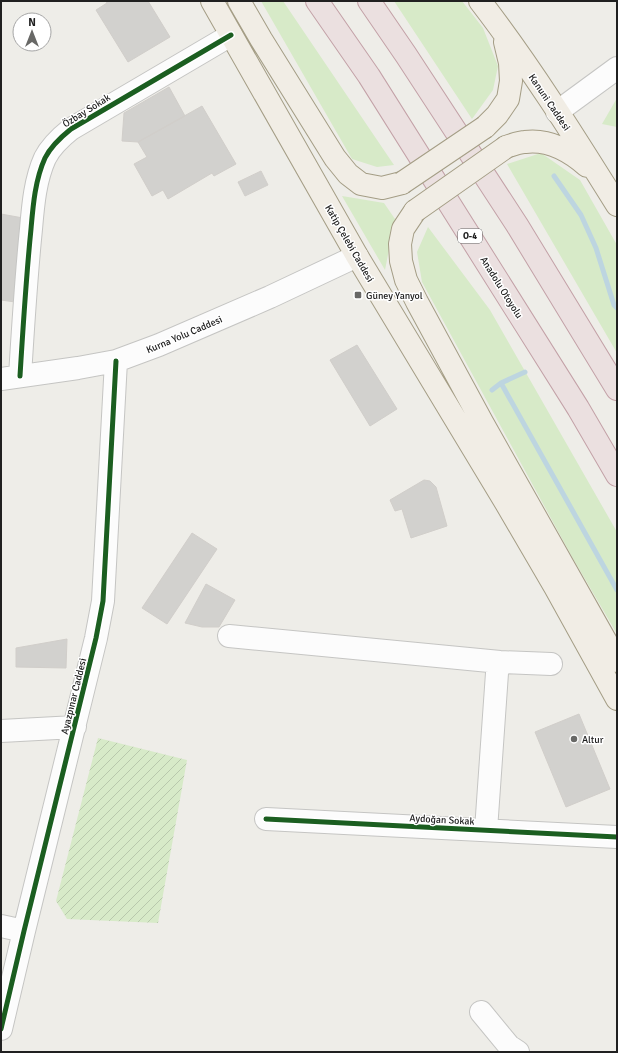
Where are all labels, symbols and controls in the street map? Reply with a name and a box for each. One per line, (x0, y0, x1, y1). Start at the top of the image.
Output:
north arrow (12, 12, 52, 52)
text: N (28, 16, 36, 29)
street label: Kanuni Caddesi (526, 72, 573, 133)
street label: Özbay Sokak (61, 91, 113, 130)
street label: Katip Çelebi Caddesi (322, 203, 376, 284)
road number: O-4 (458, 229, 482, 243)
street label: Anadolu Otoyolu (477, 254, 525, 321)
marker: Güney Yanyol (353, 290, 363, 300)
place label: Güney Yanyol (366, 290, 423, 302)
street label: Kurna Yolu Caddesi (145, 313, 224, 356)
street label: Ayazpınar Caddesi (59, 657, 89, 736)
marker: Altur (569, 734, 579, 744)
place label: Altur (582, 734, 604, 746)
street label: Aydoğan Sokak (409, 812, 475, 828)

